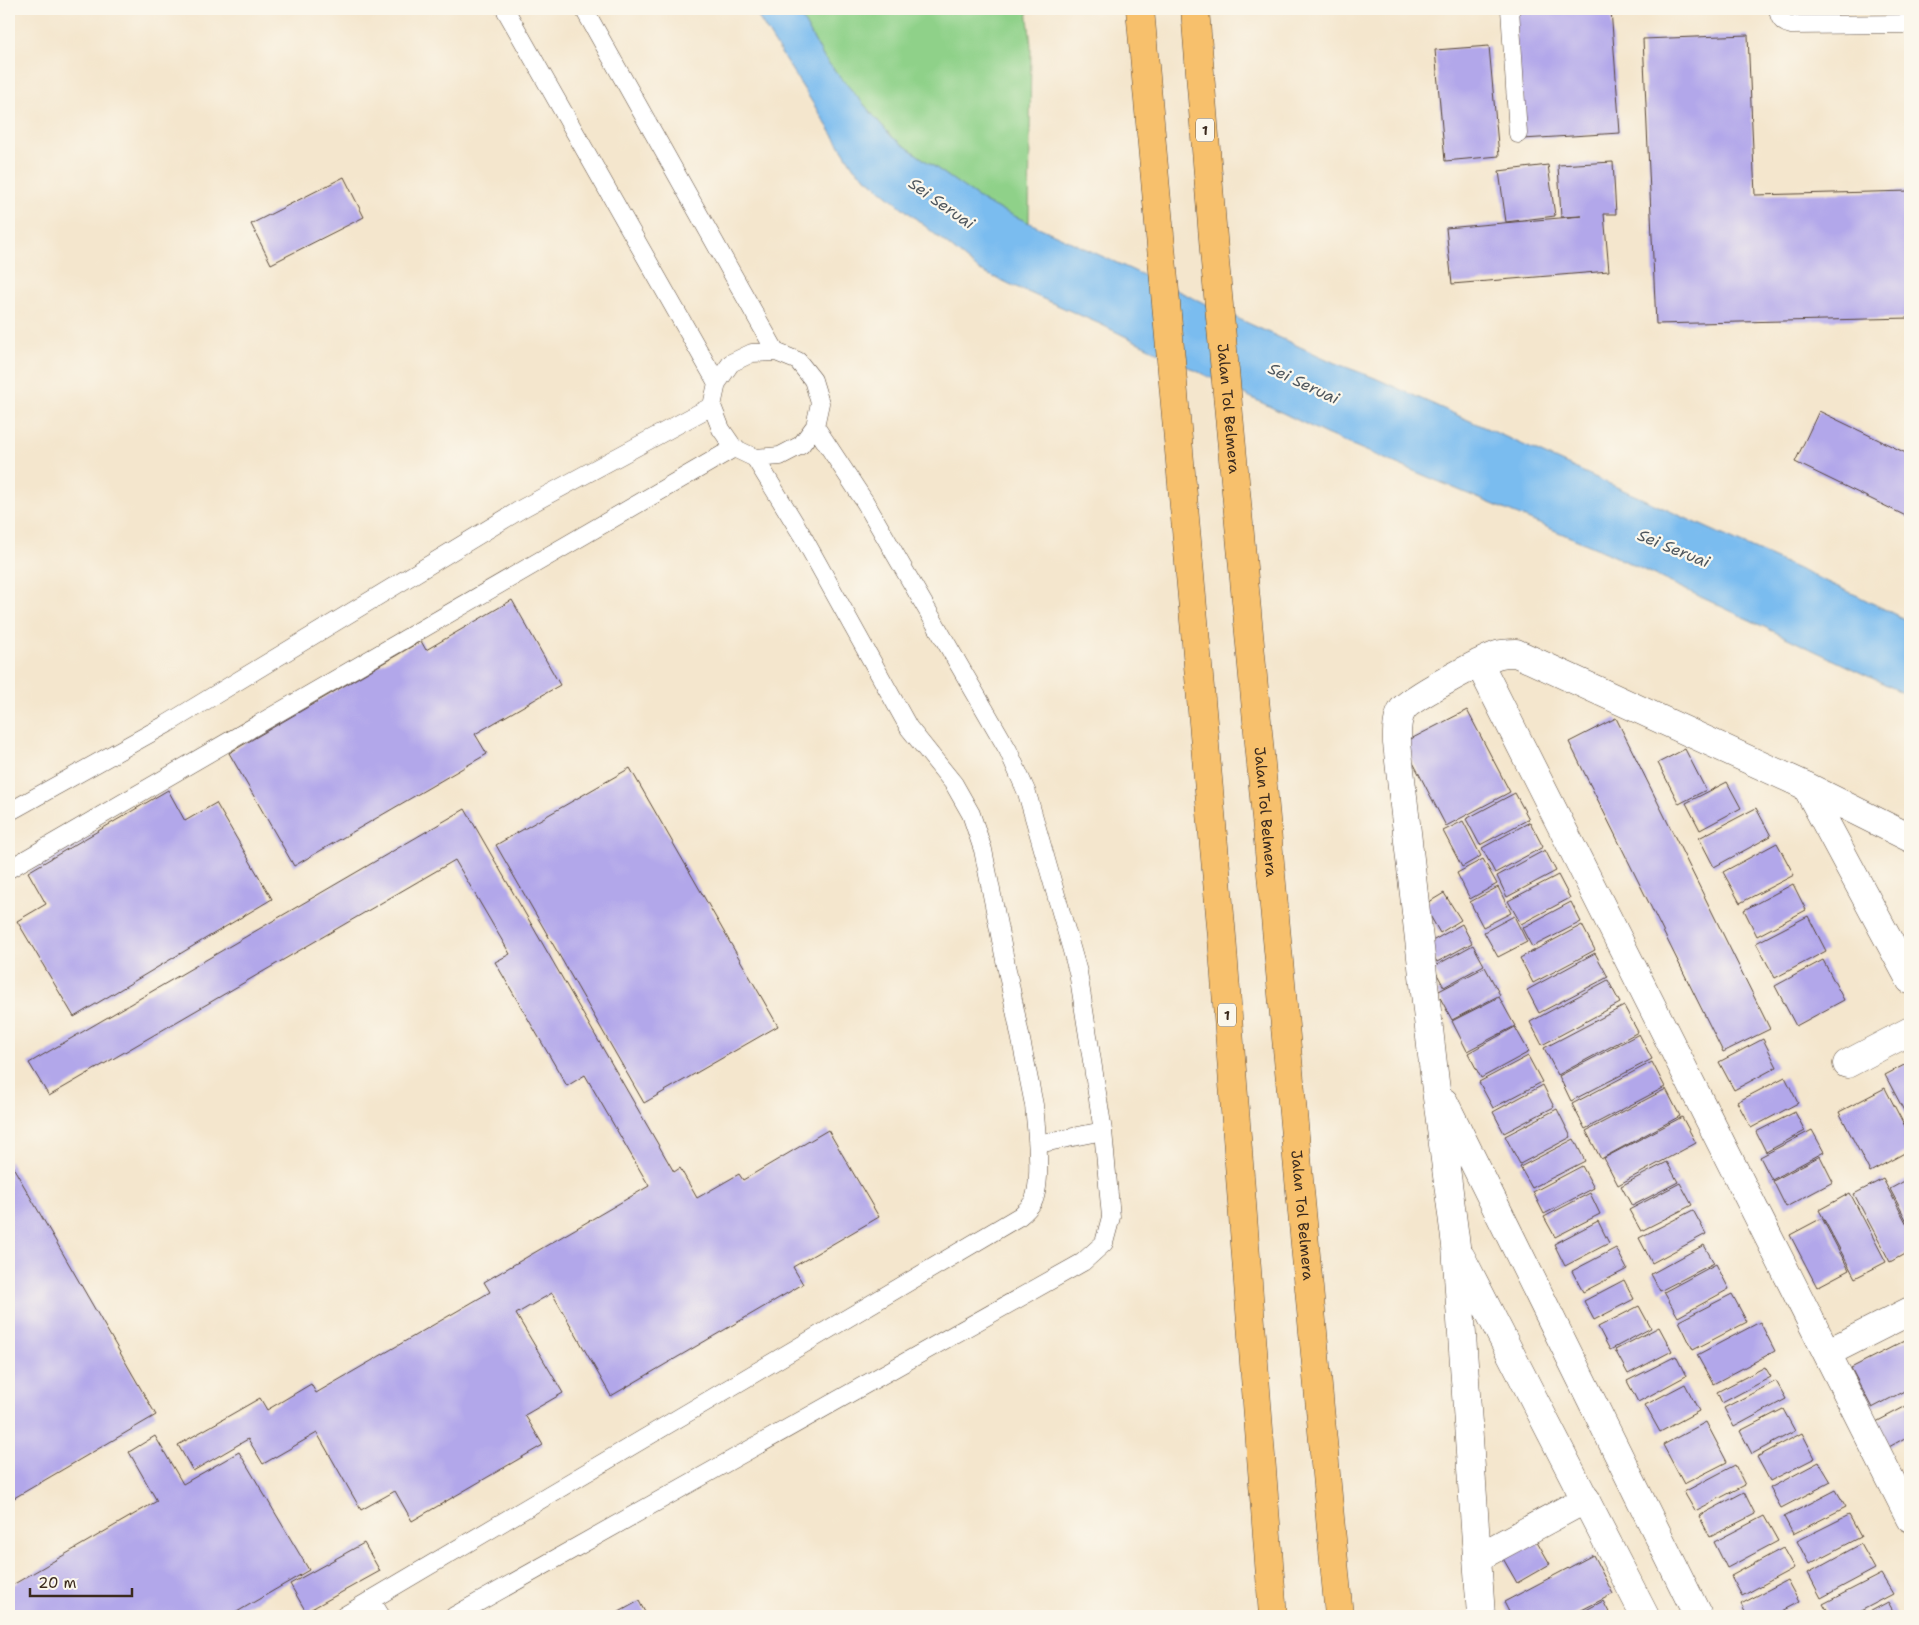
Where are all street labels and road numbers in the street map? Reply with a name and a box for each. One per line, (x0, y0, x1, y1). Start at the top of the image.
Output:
road number: 1 (1196, 118, 1214, 142)
street label: Jalan Tol Belmera (1213, 343, 1244, 475)
street label: Jalan Tol Belmera (1249, 746, 1281, 879)
road number: 1 (1218, 1004, 1236, 1026)
street label: Jalan Tol Belmera (1286, 1149, 1318, 1282)

